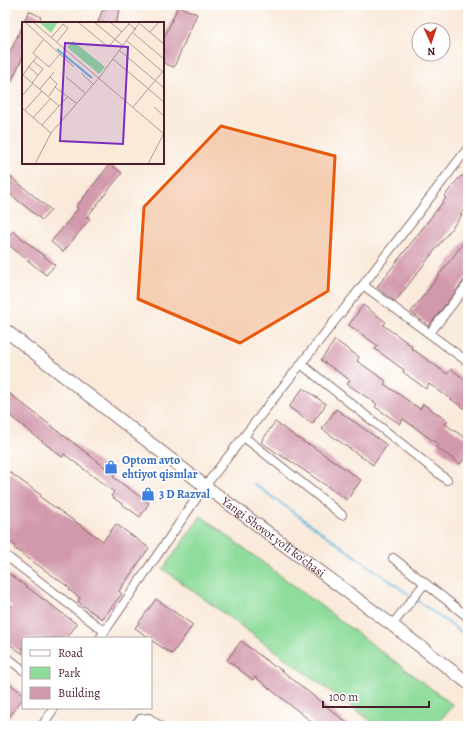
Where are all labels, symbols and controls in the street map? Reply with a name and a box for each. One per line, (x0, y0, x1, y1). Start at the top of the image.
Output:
inset map (22, 22, 164, 164)
north arrow (411, 22, 451, 62)
text: N (427, 44, 436, 59)
place label: Optom avto ehtiyot qismlar (122, 452, 198, 482)
shop icon: Optom avto ehtiyot qismlar (103, 459, 119, 475)
shop icon: 3 D Razval (140, 486, 156, 502)
place label: 3 D Razval (159, 486, 211, 502)
street label: Yangi Shovot yo'li ko'chasi (218, 492, 329, 581)
legend (22, 637, 152, 709)
text: Road (58, 645, 84, 661)
text: Park (58, 665, 81, 681)
scale bar (323, 683, 429, 709)
text: Building (58, 685, 100, 701)
text: 100 m (329, 689, 358, 705)

